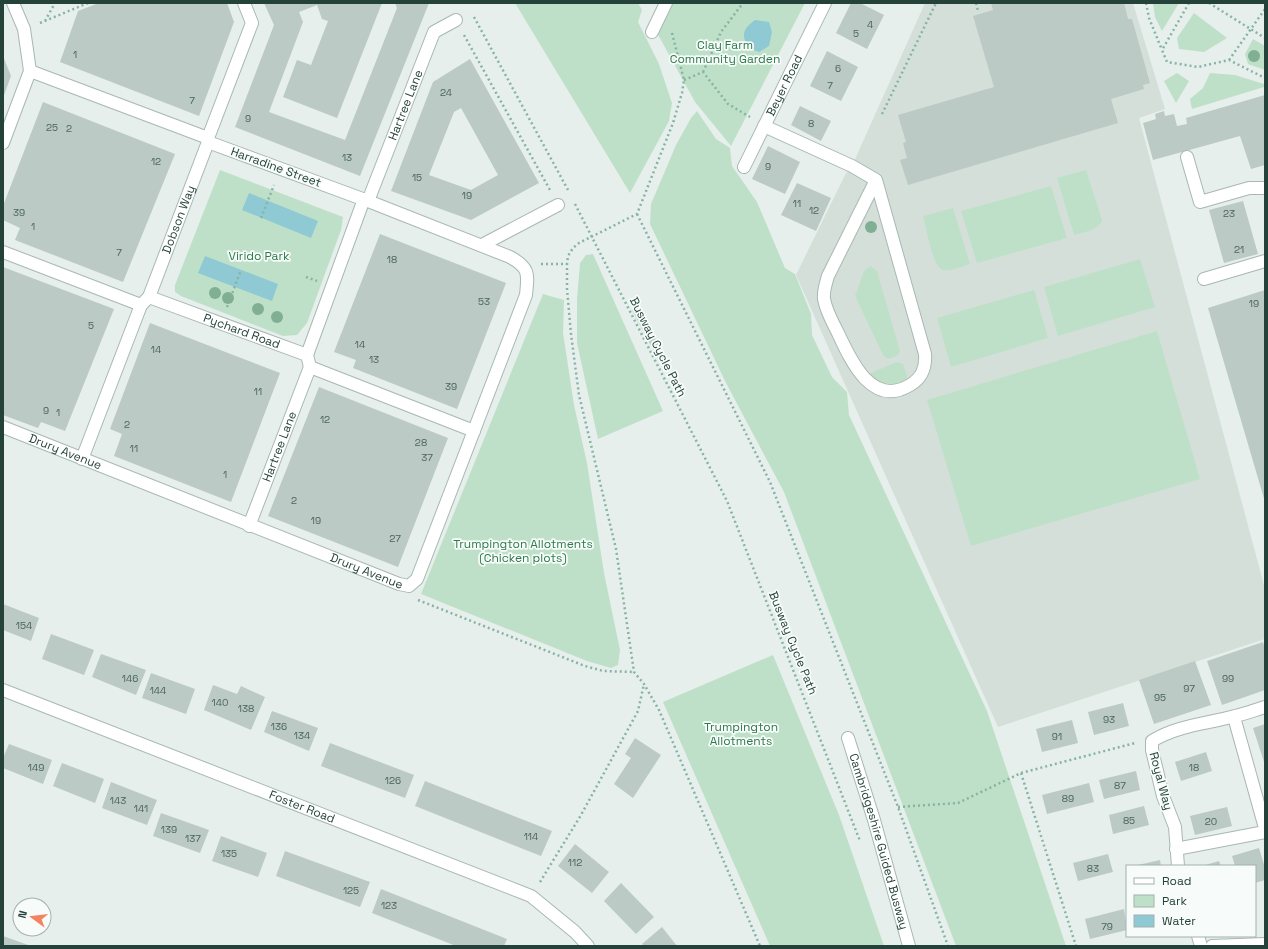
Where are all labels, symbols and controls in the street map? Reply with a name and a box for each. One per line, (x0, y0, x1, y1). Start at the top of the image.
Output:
house number: 4 (867, 18, 873, 31)
house number: 5 (853, 27, 859, 40)
park label: Clay Farm Community Garden (670, 37, 780, 67)
house number: 1 (73, 48, 77, 61)
street label: Beyer Road (762, 52, 806, 119)
house number: 6 (835, 62, 841, 75)
street label: Hartree Lane (384, 67, 426, 143)
house number: 7 (827, 79, 833, 92)
house number: 24 (440, 86, 452, 99)
house number: 7 (189, 94, 195, 107)
house number: 9 (245, 112, 251, 125)
house number: 8 (808, 117, 814, 130)
house number: 25 (46, 121, 58, 134)
house number: 2 (66, 122, 72, 135)
street label: Harradine Street (229, 143, 323, 191)
house number: 13 (342, 151, 352, 164)
house number: 12 (151, 155, 161, 168)
house number: 9 (765, 160, 771, 173)
house number: 15 (412, 171, 422, 184)
street label: Dobson Way (158, 183, 199, 256)
house number: 19 (462, 189, 472, 202)
house number: 11 (793, 197, 801, 210)
house number: 12 (809, 204, 819, 217)
house number: 39 (13, 206, 25, 219)
house number: 23 (1223, 207, 1235, 220)
house number: 1 (31, 220, 35, 233)
house number: 21 (1234, 243, 1244, 256)
house number: 7 (116, 246, 122, 259)
park label: Virido Park (228, 248, 290, 264)
house number: 18 (387, 253, 397, 266)
street label: Busway Cycle Path (626, 294, 690, 400)
house number: 53 (478, 295, 490, 308)
house number: 19 (1249, 297, 1259, 310)
street label: Pychard Road (201, 310, 282, 352)
house number: 5 (88, 319, 94, 332)
house number: 14 (355, 338, 365, 351)
house number: 14 (151, 343, 161, 356)
house number: 13 (369, 353, 379, 366)
house number: 39 (445, 380, 457, 393)
house number: 11 (254, 385, 262, 398)
house number: 9 (43, 404, 49, 417)
house number: 1 (56, 406, 60, 419)
street label: Hartree Lane (259, 409, 300, 484)
house number: 12 (320, 413, 330, 426)
house number: 2 (124, 418, 130, 431)
street label: Drury Avenue (26, 430, 104, 473)
house number: 28 (415, 436, 427, 449)
house number: 11 (130, 442, 138, 455)
house number: 37 (421, 451, 433, 464)
house number: 1 (223, 468, 227, 481)
house number: 2 (291, 494, 297, 507)
house number: 19 (311, 514, 321, 527)
house number: 27 (389, 532, 401, 545)
park label: Trumpington Allotments (Chicken plots) (453, 536, 593, 566)
street label: Drury Avenue (328, 549, 404, 593)
street label: Busway Cycle Path (765, 589, 821, 697)
house number: 154 (16, 619, 32, 632)
house number: 146 (122, 672, 138, 685)
house number: 99 (1222, 672, 1234, 685)
house number: 97 (1183, 682, 1195, 695)
house number: 144 (150, 684, 166, 697)
house number: 95 (1154, 691, 1166, 704)
house number: 140 (212, 696, 228, 709)
house number: 138 (238, 702, 254, 715)
house number: 93 (1103, 713, 1115, 726)
park label: Trumpington Allotments (704, 719, 778, 749)
house number: 136 (271, 720, 287, 733)
house number: 134 (294, 729, 310, 742)
house number: 91 (1052, 730, 1062, 743)
street label: Royal Way (1146, 750, 1176, 812)
street label: Cambridgeshire Guided Busway (845, 751, 912, 931)
house number: 149 (28, 761, 44, 774)
house number: 18 (1189, 761, 1199, 774)
house number: 126 (385, 774, 401, 787)
house number: 87 (1114, 779, 1126, 792)
street label: Foster Road (267, 787, 337, 827)
house number: 89 (1062, 792, 1074, 805)
house number: 143 (110, 794, 126, 807)
house number: 141 (134, 802, 148, 815)
house number: 85 (1123, 814, 1135, 827)
house number: 20 (1205, 815, 1217, 828)
house number: 139 (161, 823, 177, 836)
house number: 114 (524, 830, 538, 843)
house number: 137 (185, 832, 201, 845)
house number: 135 (221, 847, 237, 860)
house number: 112 (568, 856, 582, 869)
house number: 83 (1087, 862, 1099, 875)
legend (1126, 865, 1256, 937)
text: Road (1162, 873, 1191, 889)
house number: 125 (343, 884, 359, 897)
text: Park (1162, 893, 1187, 909)
north arrow (12, 897, 52, 937)
house number: 123 (381, 899, 397, 912)
text: N (15, 909, 30, 920)
text: Water (1162, 913, 1196, 929)
house number: 79 (1101, 920, 1113, 933)

